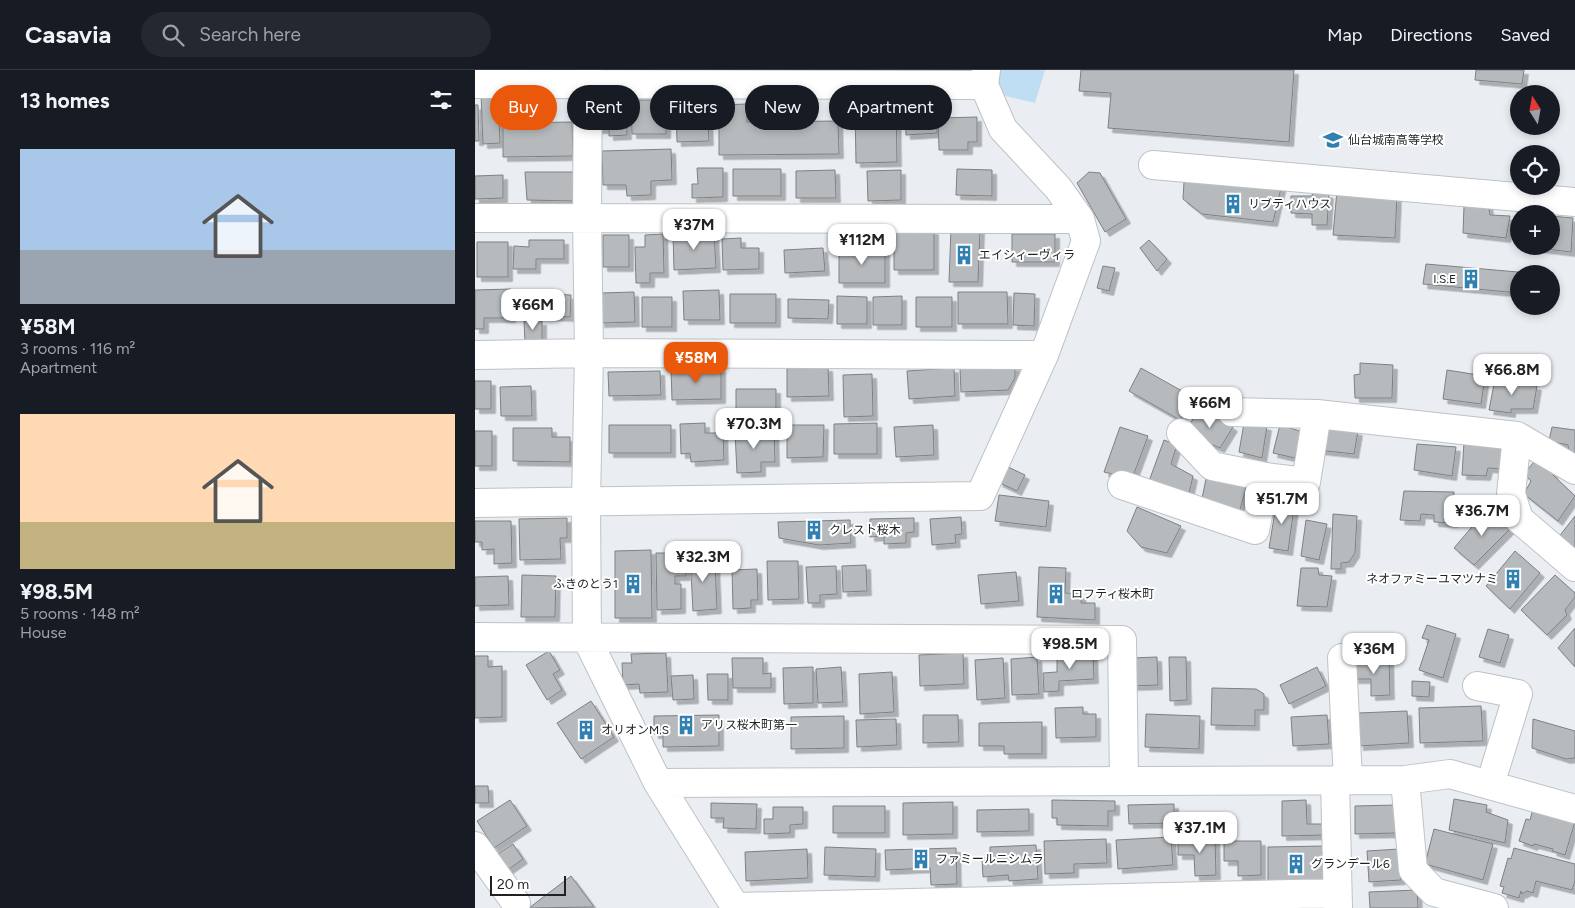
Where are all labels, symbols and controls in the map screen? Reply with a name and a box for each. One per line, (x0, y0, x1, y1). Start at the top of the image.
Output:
search box (141, 12, 491, 57)
text: Casavia (25, 20, 111, 49)
icon: search (159, 21, 187, 49)
text: Search here (199, 23, 301, 46)
text: Map (1327, 24, 1362, 46)
text: Directions (1390, 24, 1472, 46)
text: Saved (1500, 24, 1550, 46)
chip: Buy (490, 85, 557, 130)
chip: Rent (567, 85, 640, 130)
chip: Filters (650, 85, 735, 130)
chip: New (745, 85, 819, 130)
chip: Apartment (829, 85, 952, 130)
north arrow (1510, 85, 1560, 135)
map controls (1510, 85, 1560, 315)
icon: filters (427, 86, 455, 114)
text: 13 homes (20, 88, 109, 113)
school or university icon: 仙台城南高等学校 (1322, 129, 1344, 151)
place label: 仙台城南高等学校 (1348, 133, 1444, 147)
button: locate (1510, 145, 1560, 195)
icon: home (193, 181, 283, 271)
building icon: リブティハウス (1222, 193, 1244, 215)
place label: リブティハウス (1248, 197, 1331, 211)
button: + (1510, 205, 1560, 255)
pin: ¥37M (664, 208, 724, 251)
text: ¥37M (673, 215, 715, 234)
pin: ¥112M (827, 224, 897, 266)
text: ¥112M (839, 230, 885, 249)
building icon: エイシィーヴィラ (953, 244, 975, 266)
place label: エイシィーヴィラ (979, 248, 1075, 262)
button: − (1510, 265, 1560, 315)
building icon: I.S.E (1460, 268, 1482, 290)
place label: I.S.E (1433, 272, 1456, 286)
pin: ¥66M (503, 288, 563, 331)
text: ¥66M (512, 295, 554, 314)
text: ¥58M (20, 314, 76, 339)
text: 3 rooms · 116 m² (20, 339, 135, 358)
pin: ¥58M (666, 342, 726, 384)
text: ¥58M (675, 348, 717, 367)
pin: ¥66.8M (1471, 354, 1553, 396)
text: Apartment (20, 358, 97, 377)
text: ¥66.8M (1484, 360, 1540, 379)
pin: ¥66M (1180, 386, 1240, 429)
text: ¥66M (1189, 393, 1231, 412)
pin: ¥70.3M (713, 408, 795, 450)
text: ¥70.3M (726, 414, 782, 433)
icon: home (193, 446, 283, 536)
pin: ¥51.7M (1241, 482, 1323, 525)
text: ¥51.7M (1256, 489, 1308, 508)
pin: ¥36.7M (1441, 494, 1523, 537)
text: ¥36.7M (1455, 501, 1509, 520)
building icon: クレスト桜木 (803, 519, 825, 541)
place label: クレスト桜木 (829, 523, 901, 537)
pin: ¥32.3M (662, 540, 744, 583)
text: ¥32.3M (676, 547, 730, 566)
building icon: ネオファミーユマツナミ (1502, 568, 1524, 590)
place label: ネオファミーユマツナミ (1366, 572, 1498, 586)
building icon: ふきのとう1 (622, 573, 644, 595)
place label: ふきのとう1 (553, 577, 618, 591)
text: ¥98.5M (20, 579, 93, 604)
building icon: ロフティ桜木町 (1045, 583, 1067, 605)
place label: ロフティ桜木町 (1071, 587, 1154, 601)
text: 5 rooms · 148 m² (20, 604, 140, 623)
text: House (20, 623, 66, 642)
pin: ¥98.5M (1029, 628, 1111, 670)
pin: ¥36M (1344, 632, 1404, 675)
text: ¥98.5M (1042, 634, 1098, 653)
text: ¥36M (1353, 639, 1395, 658)
building icon: アリス桜木町第一 (675, 714, 697, 736)
place label: アリス桜木町第一 (701, 718, 797, 732)
building icon: オリオンM.S (575, 719, 597, 741)
place label: オリオンM.S (601, 723, 669, 737)
pin: ¥37.1M (1159, 812, 1241, 854)
text: ¥37.1M (1174, 818, 1226, 837)
building icon: ファミールニシムラ (910, 848, 932, 870)
place label: ファミールニシムラ (936, 852, 1043, 866)
building icon: グランデール6 (1285, 853, 1307, 875)
place label: グランデール6 (1311, 857, 1390, 871)
scale bar (490, 873, 566, 896)
text: 20 m (497, 876, 529, 893)

